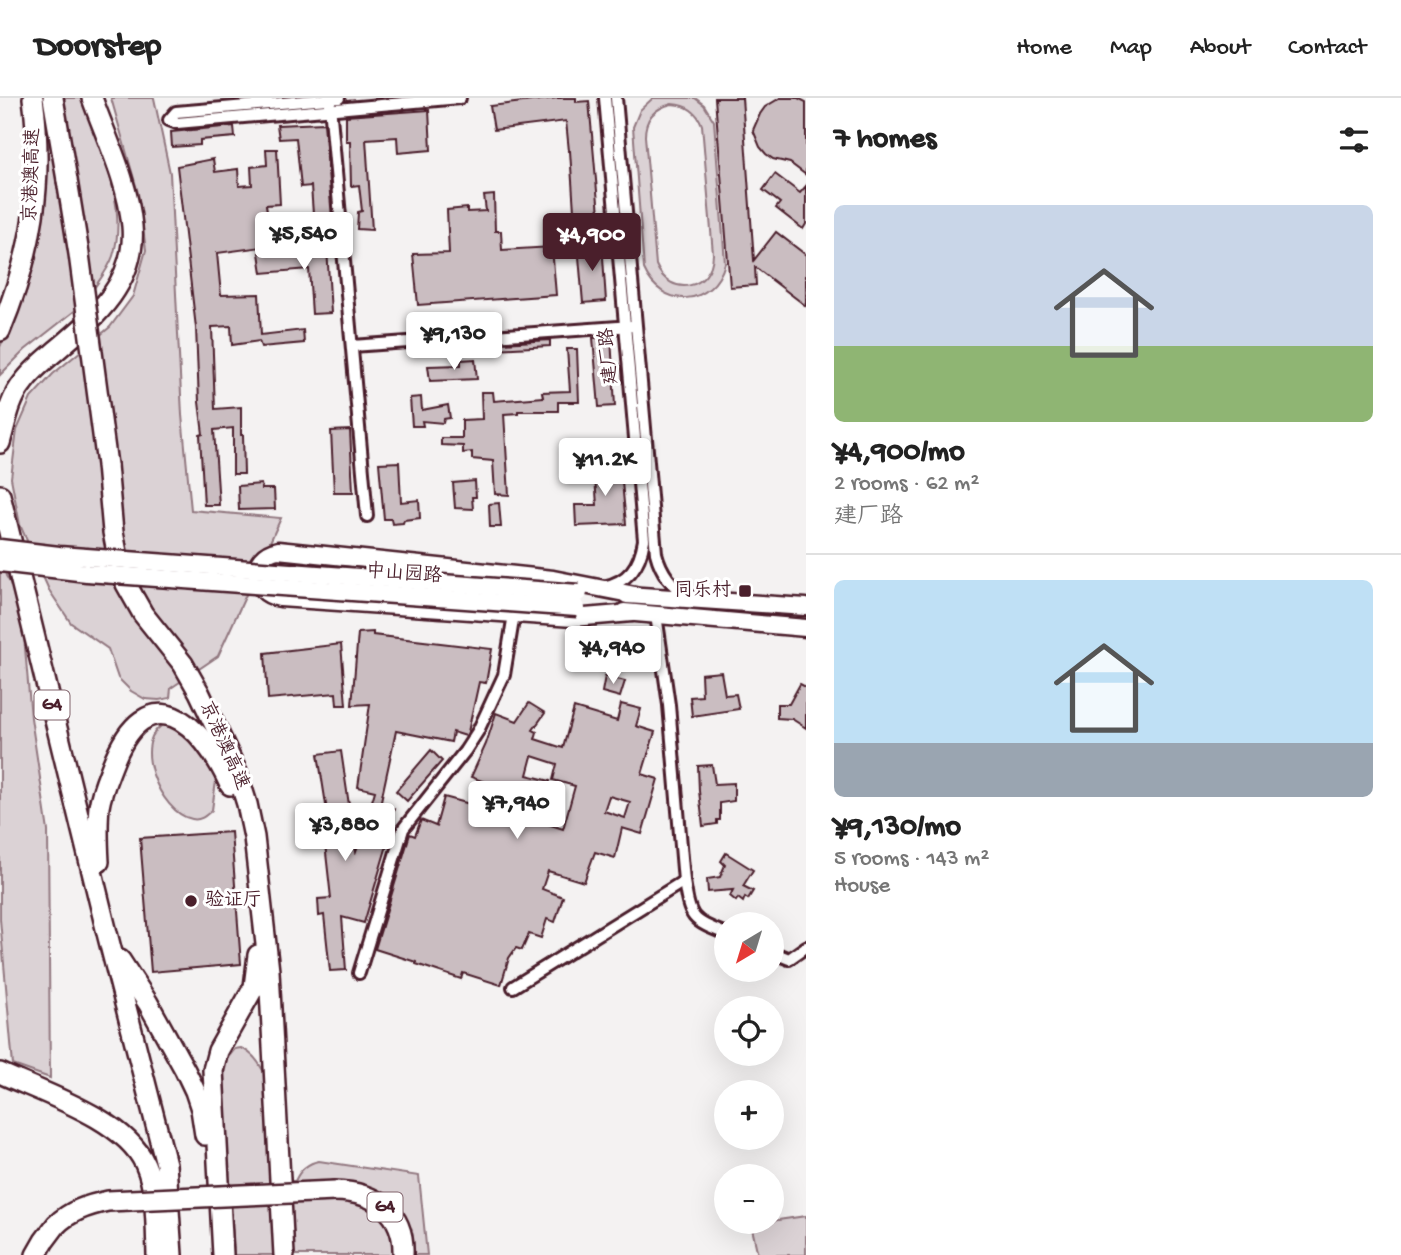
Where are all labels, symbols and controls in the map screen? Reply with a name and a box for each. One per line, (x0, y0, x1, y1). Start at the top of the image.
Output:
text: Doorstep (35, 29, 161, 67)
text: Home (1016, 34, 1072, 63)
text: Map (1110, 34, 1152, 63)
text: About (1190, 34, 1250, 63)
text: Contact (1288, 34, 1366, 63)
icon: filters (1335, 121, 1373, 159)
text: 7 homes (834, 123, 936, 158)
street label: 京港澳高速 (19, 127, 46, 223)
pin: ¥5,540 (247, 212, 361, 272)
pin: ¥4,900 (535, 214, 649, 273)
text: ¥5,540 (271, 221, 337, 248)
text: ¥4,900 (559, 222, 625, 249)
icon: home (1041, 250, 1167, 376)
pin: ¥9,130 (397, 313, 511, 372)
text: ¥9,130 (422, 321, 486, 348)
street label: 建厂路 (595, 327, 624, 385)
text: ¥4,900/mo (834, 436, 965, 471)
pin: ¥11.2K (548, 438, 662, 498)
text: ¥11.2K (575, 447, 635, 474)
text: 2 rooms · 62 m² (834, 471, 979, 498)
text: 建厂路 (834, 504, 903, 531)
street label: 中山园路 (365, 560, 443, 589)
place label: 同乐村 (674, 579, 731, 603)
marker: 同乐村 (737, 583, 753, 599)
icon: home (1041, 625, 1167, 751)
pin: ¥4,940 (556, 626, 670, 686)
text: ¥4,940 (581, 635, 645, 662)
road number: G4 (34, 690, 70, 720)
street label: 京港澳高速 (193, 698, 254, 794)
pin: ¥7,940 (460, 782, 574, 841)
text: ¥7,940 (484, 790, 550, 817)
pin: ¥3,880 (288, 804, 402, 863)
text: ¥9,130/mo (834, 811, 961, 846)
text: ¥3,880 (311, 812, 379, 839)
text: 5 rooms · 143 m² (834, 846, 989, 873)
text: House (834, 873, 890, 900)
place label: 验证厅 (205, 889, 262, 913)
marker: 验证厅 (183, 893, 199, 909)
north arrow (714, 912, 784, 982)
map controls (714, 912, 784, 1234)
button: locate (714, 996, 784, 1066)
button: + (714, 1080, 784, 1150)
button: − (714, 1164, 784, 1234)
road number: G4 (368, 1192, 402, 1222)

